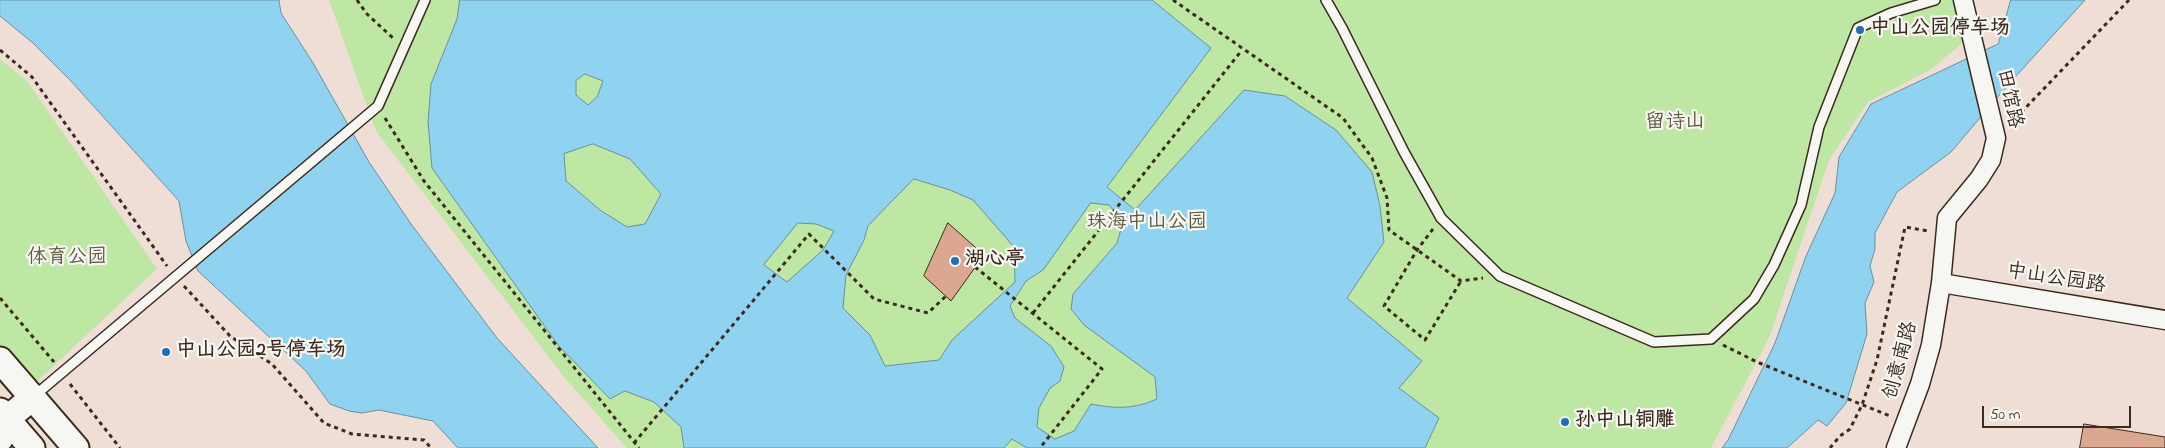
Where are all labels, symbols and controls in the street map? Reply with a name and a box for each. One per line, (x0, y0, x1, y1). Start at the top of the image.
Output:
place label: 中山公园停车场 (1870, 18, 2010, 42)
marker: 中山公园停车场 (1854, 24, 1866, 36)
street label: 田馆路 (1990, 67, 2026, 131)
park label: 留诗山 (1645, 112, 1705, 136)
park label: 珠海中山公园 (1087, 212, 1207, 236)
park label: 体育公园 (27, 247, 107, 271)
place label: 湖心亭 (965, 249, 1025, 273)
marker: 湖心亭 (949, 255, 961, 267)
street label: 中山公园路 (2005, 260, 2107, 300)
street label: 创意南路 (1880, 319, 1924, 403)
place label: 中山公园2号停车场 (176, 340, 346, 364)
marker: 中山公园2号停车场 (160, 346, 172, 358)
scale bar (1985, 396, 2134, 428)
text: 50 m (1990, 404, 2020, 426)
place label: 孙中山铜雕 (1575, 410, 1675, 434)
marker: 孙中山铜雕 (1559, 416, 1571, 428)

